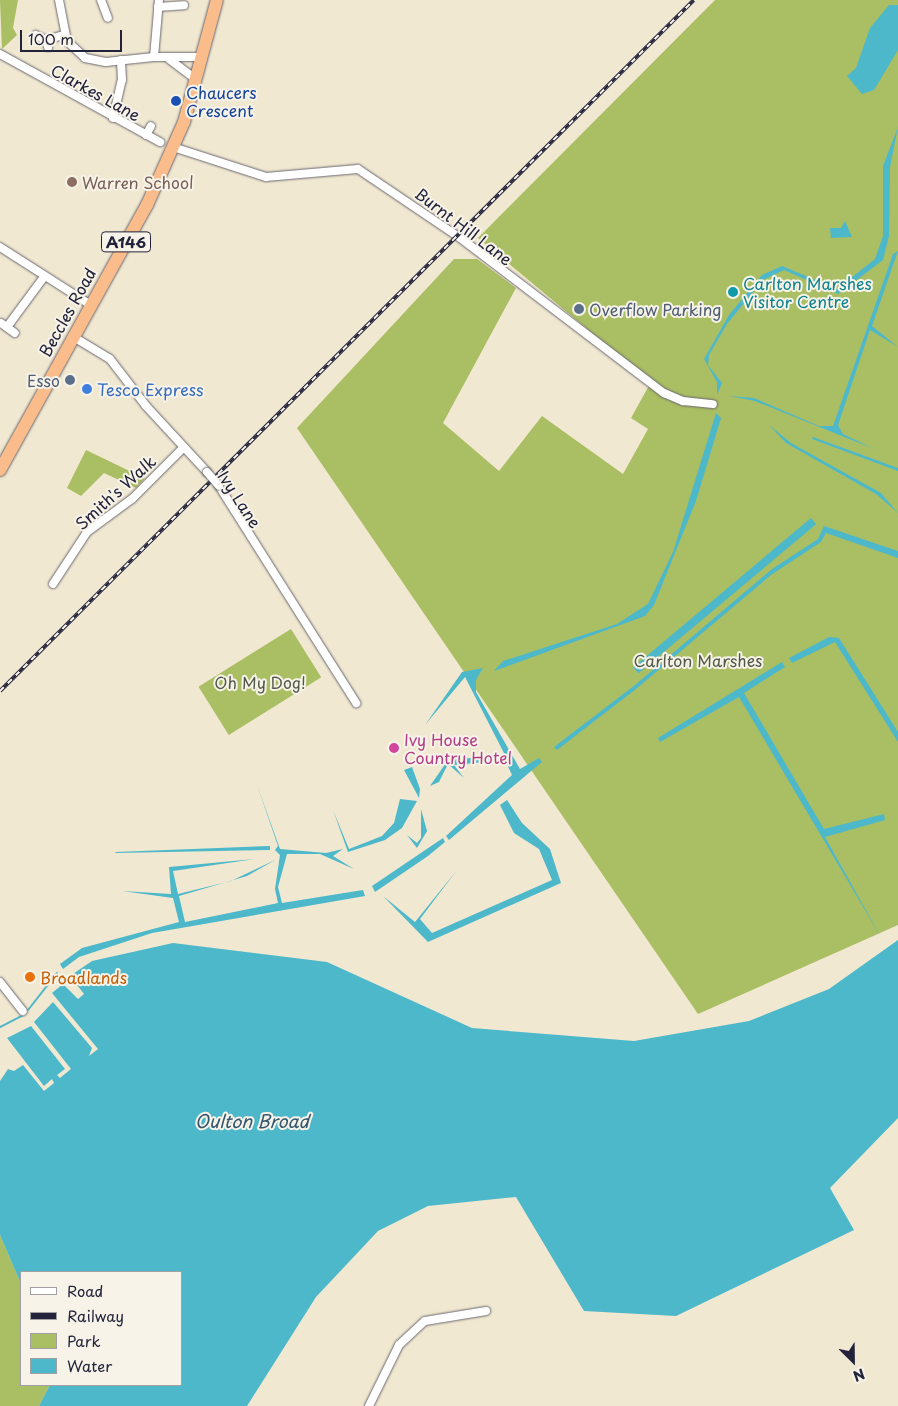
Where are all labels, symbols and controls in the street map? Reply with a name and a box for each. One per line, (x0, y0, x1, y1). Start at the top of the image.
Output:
scale bar (22, 20, 125, 52)
text: 100 m (28, 27, 74, 50)
street label: Clarkes Lane (47, 59, 145, 125)
place label: Chaucers Crescent (186, 82, 257, 120)
marker: Chaucers Crescent (170, 95, 182, 107)
place label: Warren School (82, 172, 195, 192)
marker: Warren School (66, 176, 78, 188)
street label: Burnt Hill Lane (411, 183, 517, 269)
road number: A146 (101, 230, 151, 254)
street label: Beccles Road (34, 264, 100, 360)
place label: Carlton Marshes Visitor Centre (743, 273, 872, 311)
marker: Carlton Marshes Visitor Centre (727, 286, 739, 298)
place label: Overflow Parking (589, 299, 722, 319)
marker: Overflow Parking (573, 303, 585, 315)
place label: Esso (27, 370, 60, 390)
marker: Esso (64, 374, 76, 386)
place label: Tesco Express (97, 379, 203, 399)
marker: Tesco Express (81, 383, 93, 395)
street label: Smith's Walk (71, 451, 159, 533)
street label: Ivy Lane (214, 467, 266, 531)
park label: Carlton Marshes (634, 650, 762, 670)
park label: Oh My Dog! (214, 672, 306, 692)
place label: Ivy House Country Hotel (404, 729, 513, 767)
marker: Ivy House Country Hotel (388, 742, 400, 754)
place label: Broadlands (40, 967, 127, 987)
marker: Broadlands (24, 971, 36, 983)
water label: Oulton Broad (195, 1110, 309, 1132)
legend (20, 1271, 182, 1386)
text: Road (67, 1279, 103, 1302)
text: Railway (67, 1304, 124, 1327)
text: Park (67, 1329, 101, 1352)
north arrow (828, 1336, 878, 1386)
text: Water (67, 1354, 112, 1377)
text: N (850, 1363, 868, 1387)

